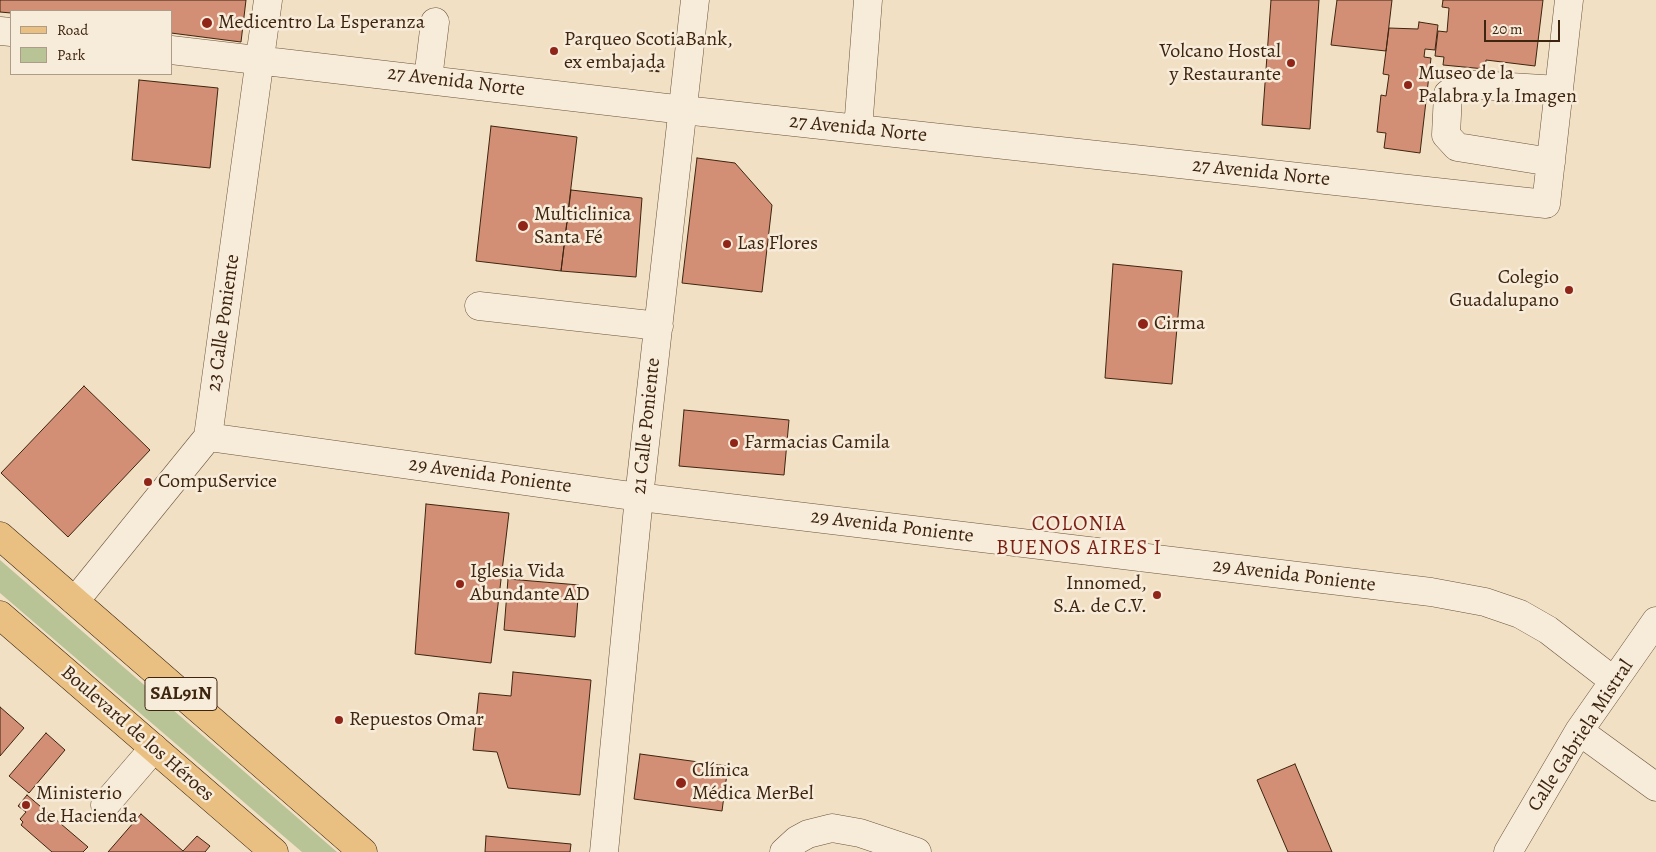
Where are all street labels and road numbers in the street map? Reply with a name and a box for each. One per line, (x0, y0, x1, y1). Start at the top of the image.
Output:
street label: 27 Avenida Norte (386, 62, 526, 102)
street label: 27 Avenida Norte (788, 110, 928, 148)
street label: 27 Avenida Norte (1191, 154, 1331, 192)
street label: 23 Calle Poniente (202, 253, 246, 393)
street label: 21 Calle Poniente (628, 357, 666, 495)
street label: 29 Avenida Poniente (407, 453, 573, 499)
street label: 29 Avenida Poniente (809, 505, 975, 549)
street label: 29 Avenida Poniente (1211, 554, 1377, 598)
street label: Calle Gabriela Mistral (1523, 656, 1639, 816)
street label: Boulevard de los Héroes (56, 661, 218, 807)
road number: SAL91N (145, 678, 217, 711)

